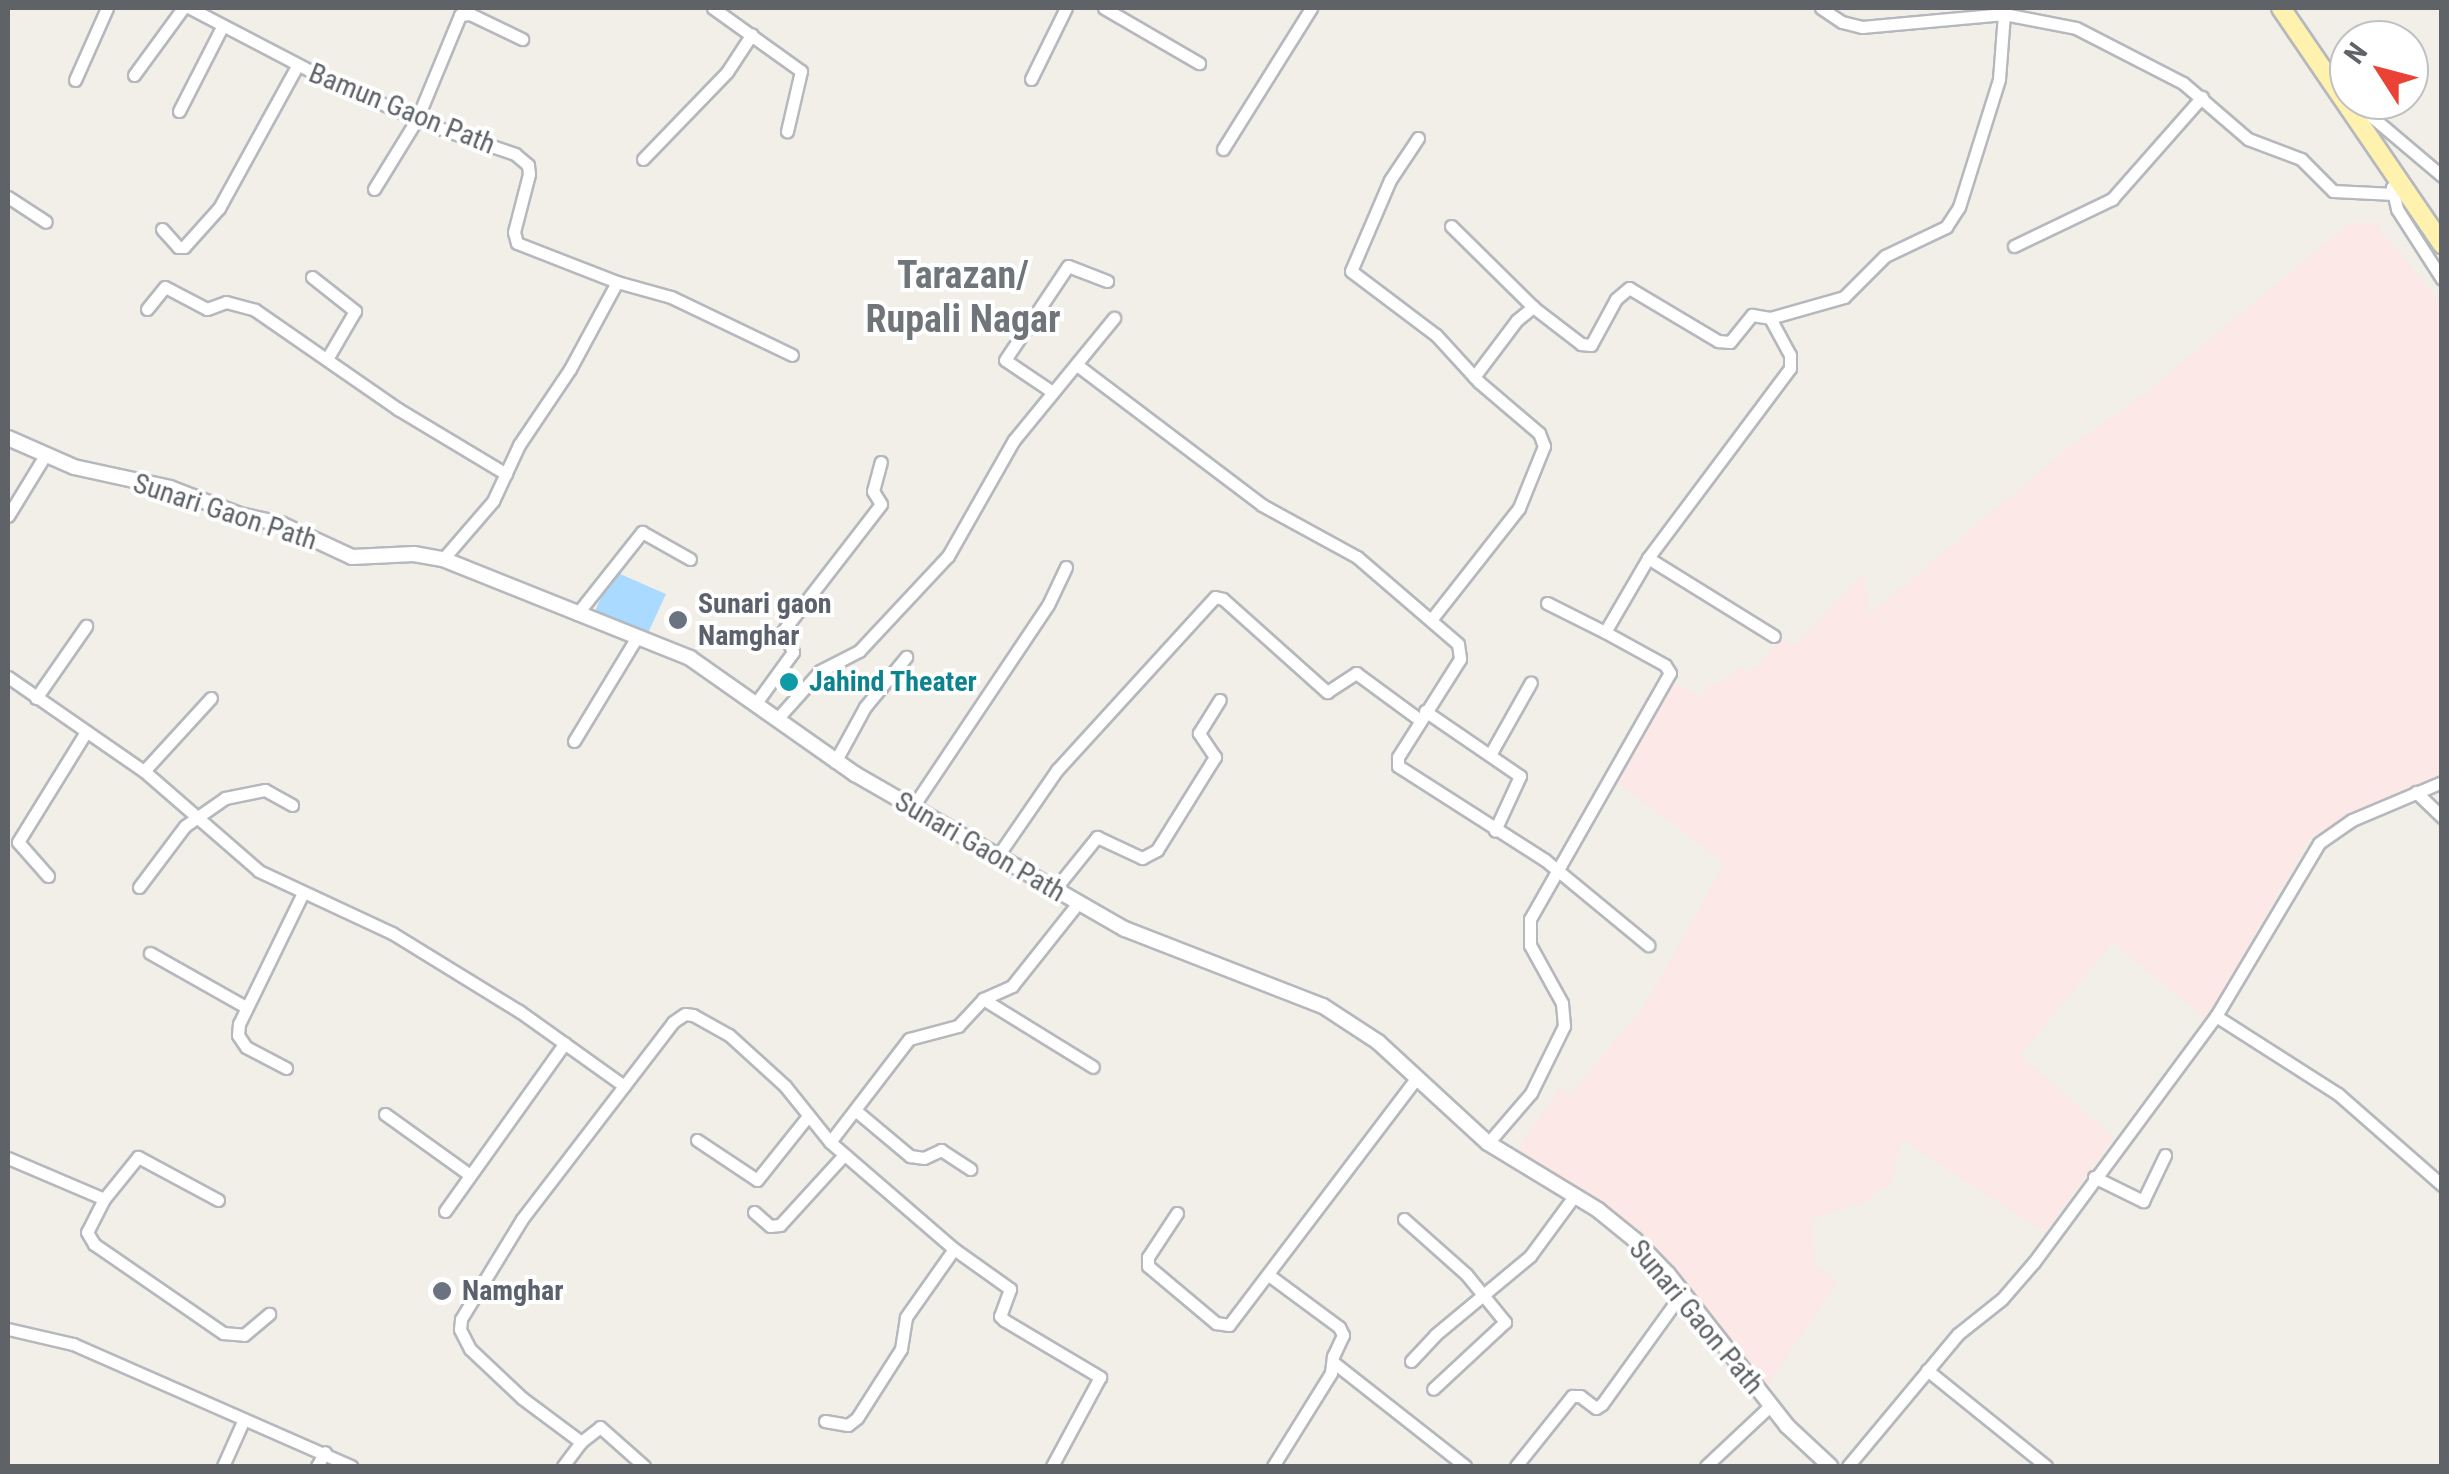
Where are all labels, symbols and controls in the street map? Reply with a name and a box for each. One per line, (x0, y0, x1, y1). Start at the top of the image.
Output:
north arrow (2329, 20, 2429, 120)
text: N (2338, 37, 2374, 70)
street label: Bamun Gaon Path (304, 56, 500, 162)
district label: Tarazan/ Rupali Nagar (865, 253, 1061, 342)
street label: Sunari Gaon Path (129, 467, 321, 557)
place label: Sunari gaon Namghar (698, 587, 832, 653)
marker: Sunari gaon Namghar (667, 609, 689, 631)
place label: Jahind Theater (809, 665, 978, 699)
marker: Jahind Theater (778, 671, 800, 693)
street label: Sunari Gaon Path (889, 785, 1071, 909)
street label: Sunari Gaon Path (1622, 1233, 1770, 1401)
place label: Namghar (462, 1274, 563, 1308)
marker: Namghar (431, 1280, 453, 1302)

